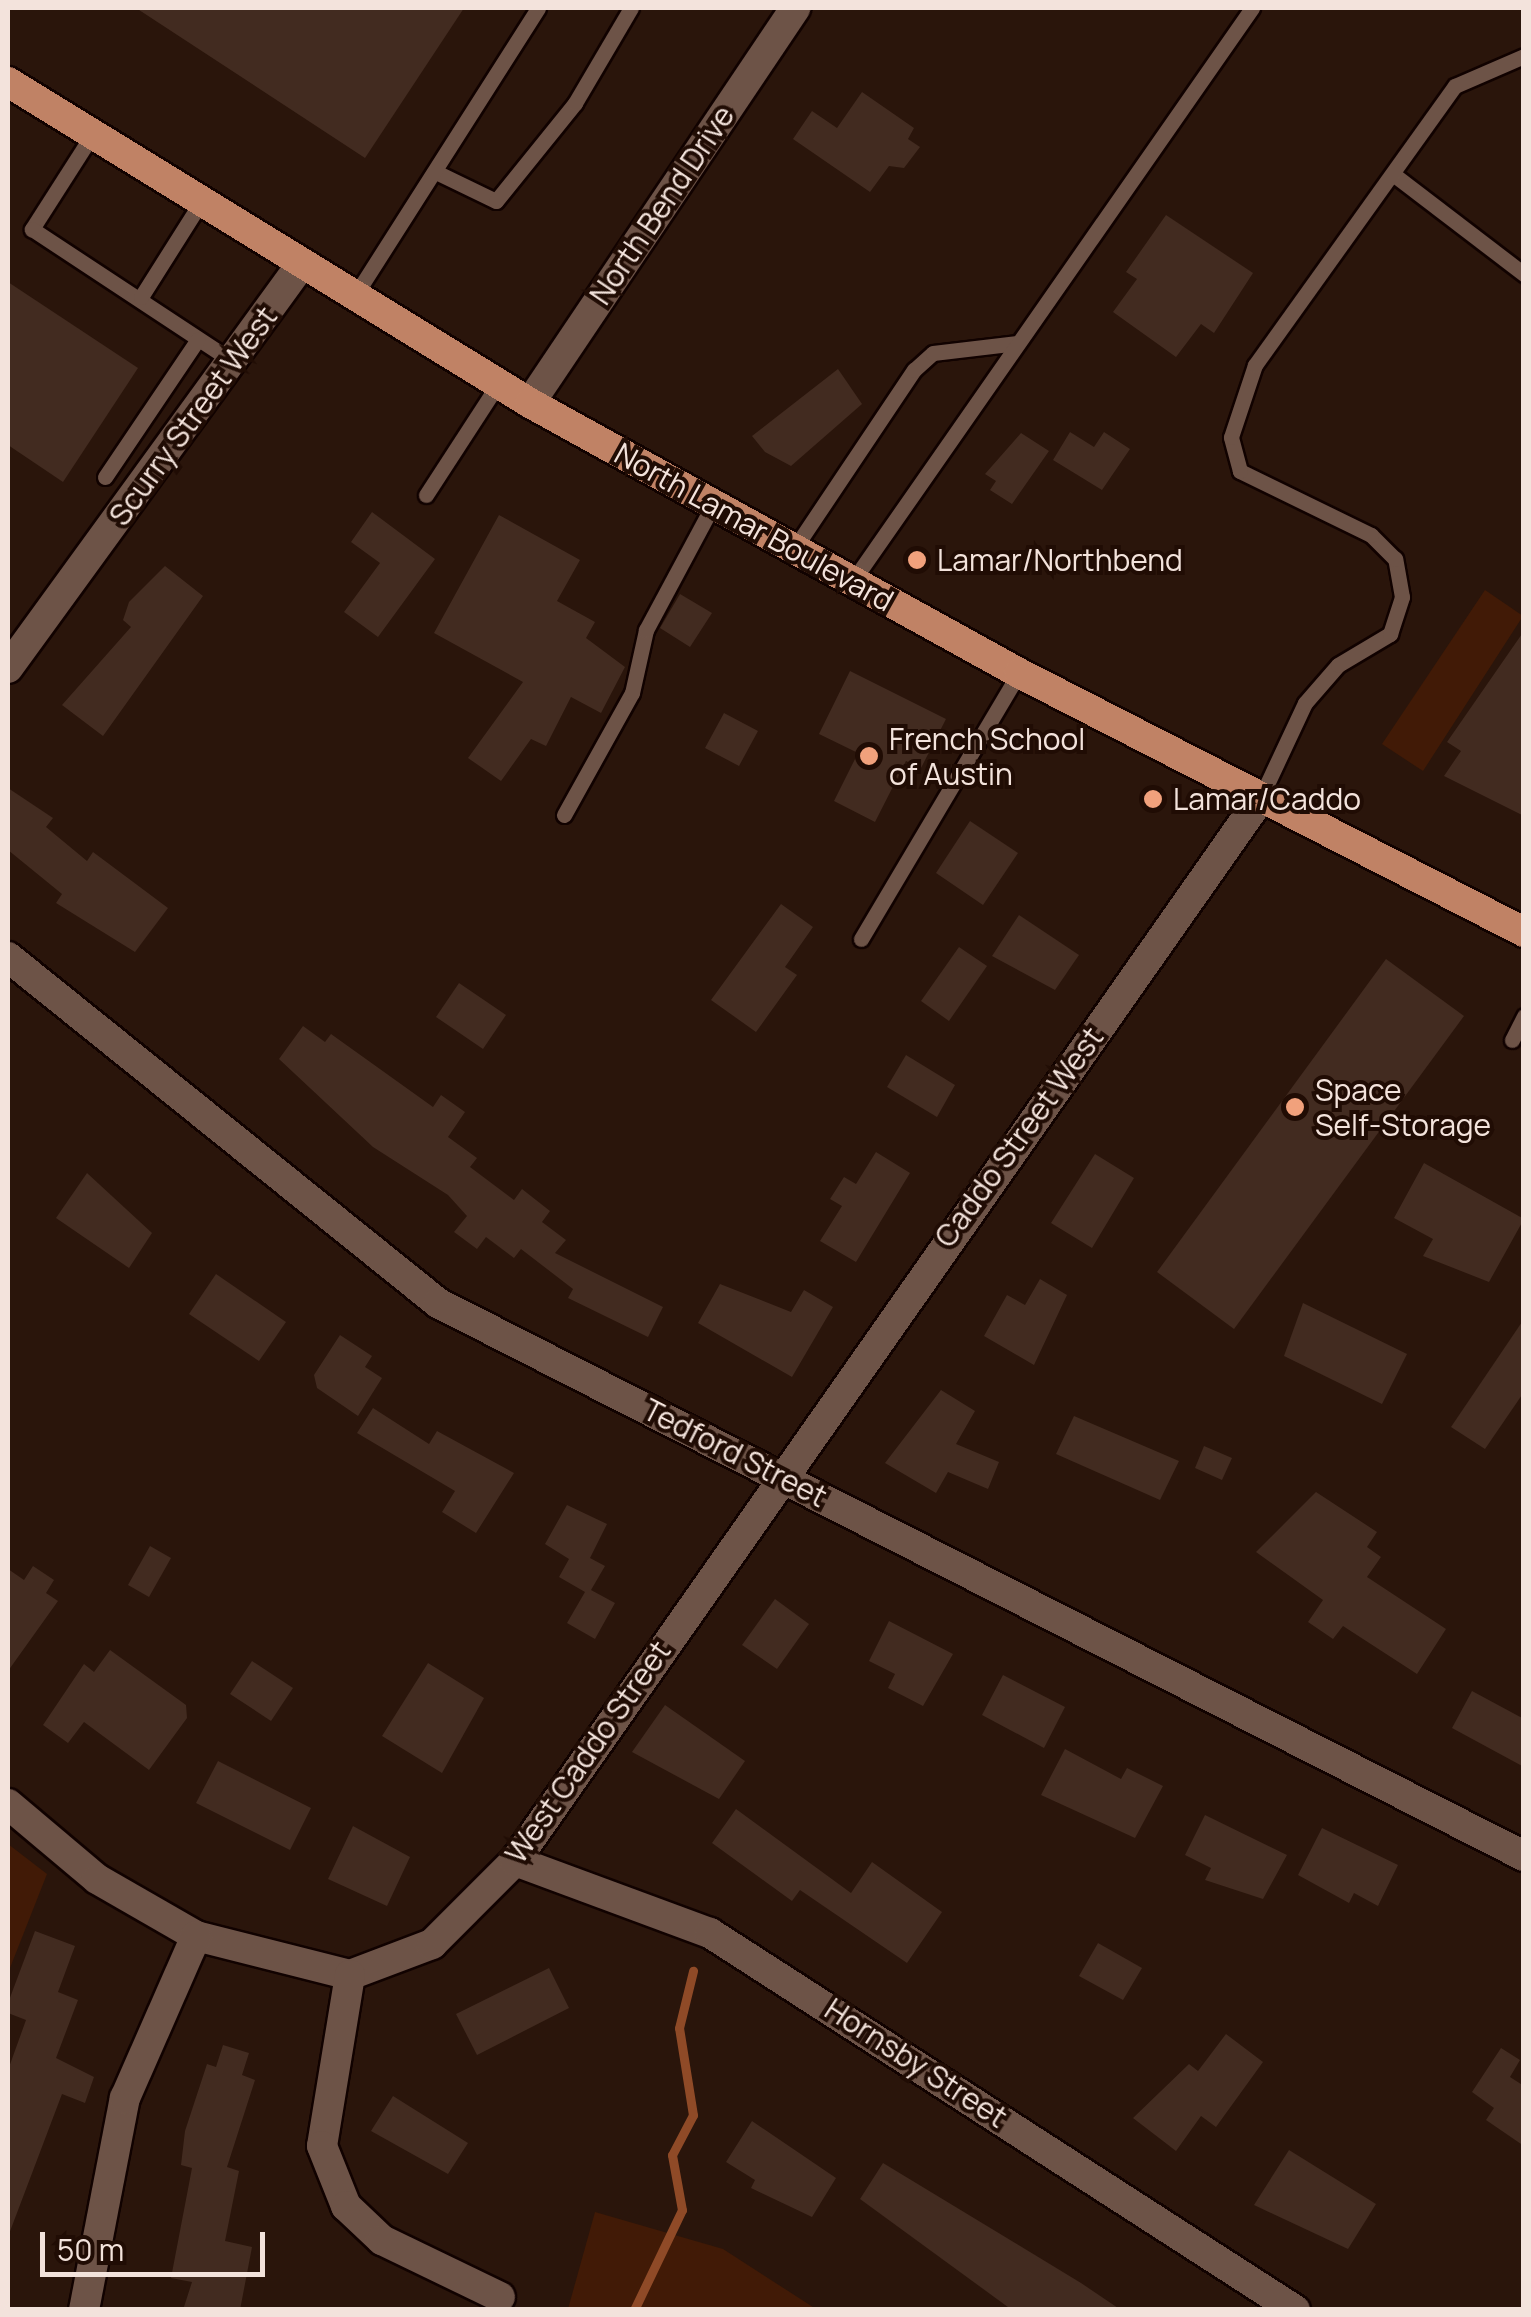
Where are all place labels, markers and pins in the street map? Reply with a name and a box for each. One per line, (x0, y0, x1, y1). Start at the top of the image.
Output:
place label: Lamar/Northbend (937, 542, 1183, 578)
marker: Lamar/Northbend (906, 549, 928, 571)
place label: French School of Austin (889, 721, 1085, 792)
marker: French School of Austin (858, 745, 880, 767)
place label: Lamar/Caddo (1173, 781, 1361, 817)
marker: Lamar/Caddo (1142, 788, 1164, 810)
place label: Space Self-Storage (1315, 1072, 1491, 1142)
marker: Space Self-Storage (1284, 1096, 1306, 1118)

